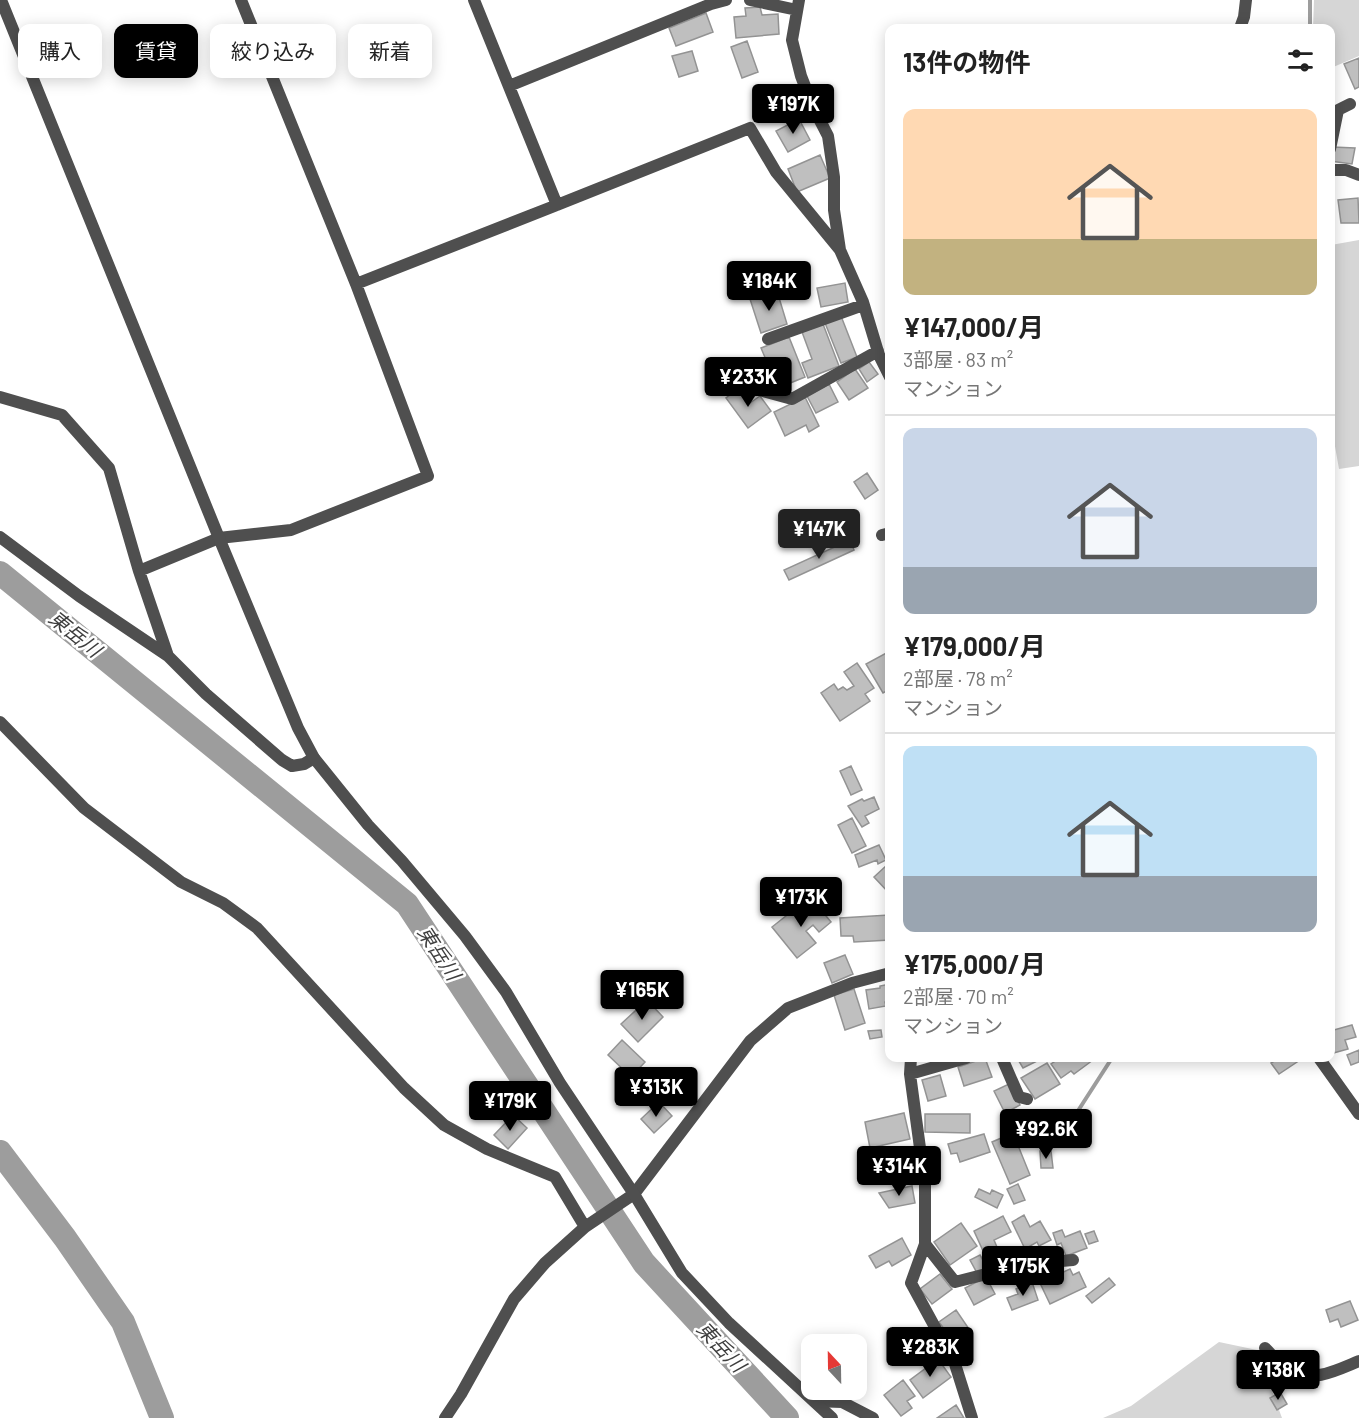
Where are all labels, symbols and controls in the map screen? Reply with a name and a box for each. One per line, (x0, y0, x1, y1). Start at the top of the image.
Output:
chip: 購入 (18, 24, 102, 78)
chip: 賃貸 (114, 24, 198, 78)
chip: 絞り込み (210, 24, 336, 78)
chip: 新着 (348, 24, 432, 78)
icon: filters (1284, 44, 1317, 77)
text: 13件の物件 (903, 46, 1030, 77)
pin: ¥197K (751, 84, 835, 135)
text: ¥197K (766, 91, 820, 115)
icon: home (1056, 148, 1164, 256)
pin: ¥184K (727, 261, 811, 312)
text: ¥184K (741, 268, 797, 292)
text: ¥147,000/月 (903, 311, 1044, 342)
text: 3部屋 · 83 m² (903, 347, 1013, 371)
pin: ¥233K (706, 357, 790, 408)
text: ¥233K (719, 364, 777, 388)
text: マンション (903, 376, 1003, 400)
icon: home (1056, 467, 1164, 575)
pin: ¥147K (777, 509, 861, 560)
text: ¥147K (792, 516, 846, 540)
water label: 東岳川 (45, 605, 108, 663)
text: ¥179,000/月 (903, 630, 1046, 661)
text: 2部屋 · 78 m² (903, 666, 1013, 690)
text: マンション (903, 695, 1003, 719)
icon: home (1056, 785, 1164, 893)
pin: ¥173K (759, 877, 843, 928)
text: ¥173K (774, 884, 828, 908)
water label: 東岳川 (413, 921, 467, 986)
text: ¥175,000/月 (903, 948, 1046, 979)
pin: ¥165K (600, 970, 684, 1021)
text: ¥165K (615, 977, 669, 1001)
text: 2部屋 · 70 m² (903, 984, 1014, 1008)
text: マンション (903, 1013, 1003, 1037)
pin: ¥313K (614, 1067, 698, 1118)
text: ¥313K (629, 1074, 683, 1098)
pin: ¥179K (468, 1081, 552, 1132)
text: ¥179K (483, 1088, 537, 1112)
pin: ¥92.6K (997, 1109, 1095, 1160)
text: ¥92.6K (1014, 1116, 1078, 1140)
pin: ¥314K (857, 1146, 941, 1197)
text: ¥314K (871, 1153, 927, 1177)
pin: ¥175K (981, 1246, 1065, 1297)
text: ¥175K (996, 1253, 1050, 1277)
water label: 東岳川 (692, 1316, 752, 1378)
pin: ¥283K (888, 1327, 972, 1378)
north arrow (801, 1334, 867, 1400)
map controls (801, 1334, 867, 1400)
text: ¥283K (900, 1334, 960, 1358)
pin: ¥138K (1236, 1350, 1320, 1401)
text: ¥138K (1251, 1357, 1305, 1381)

